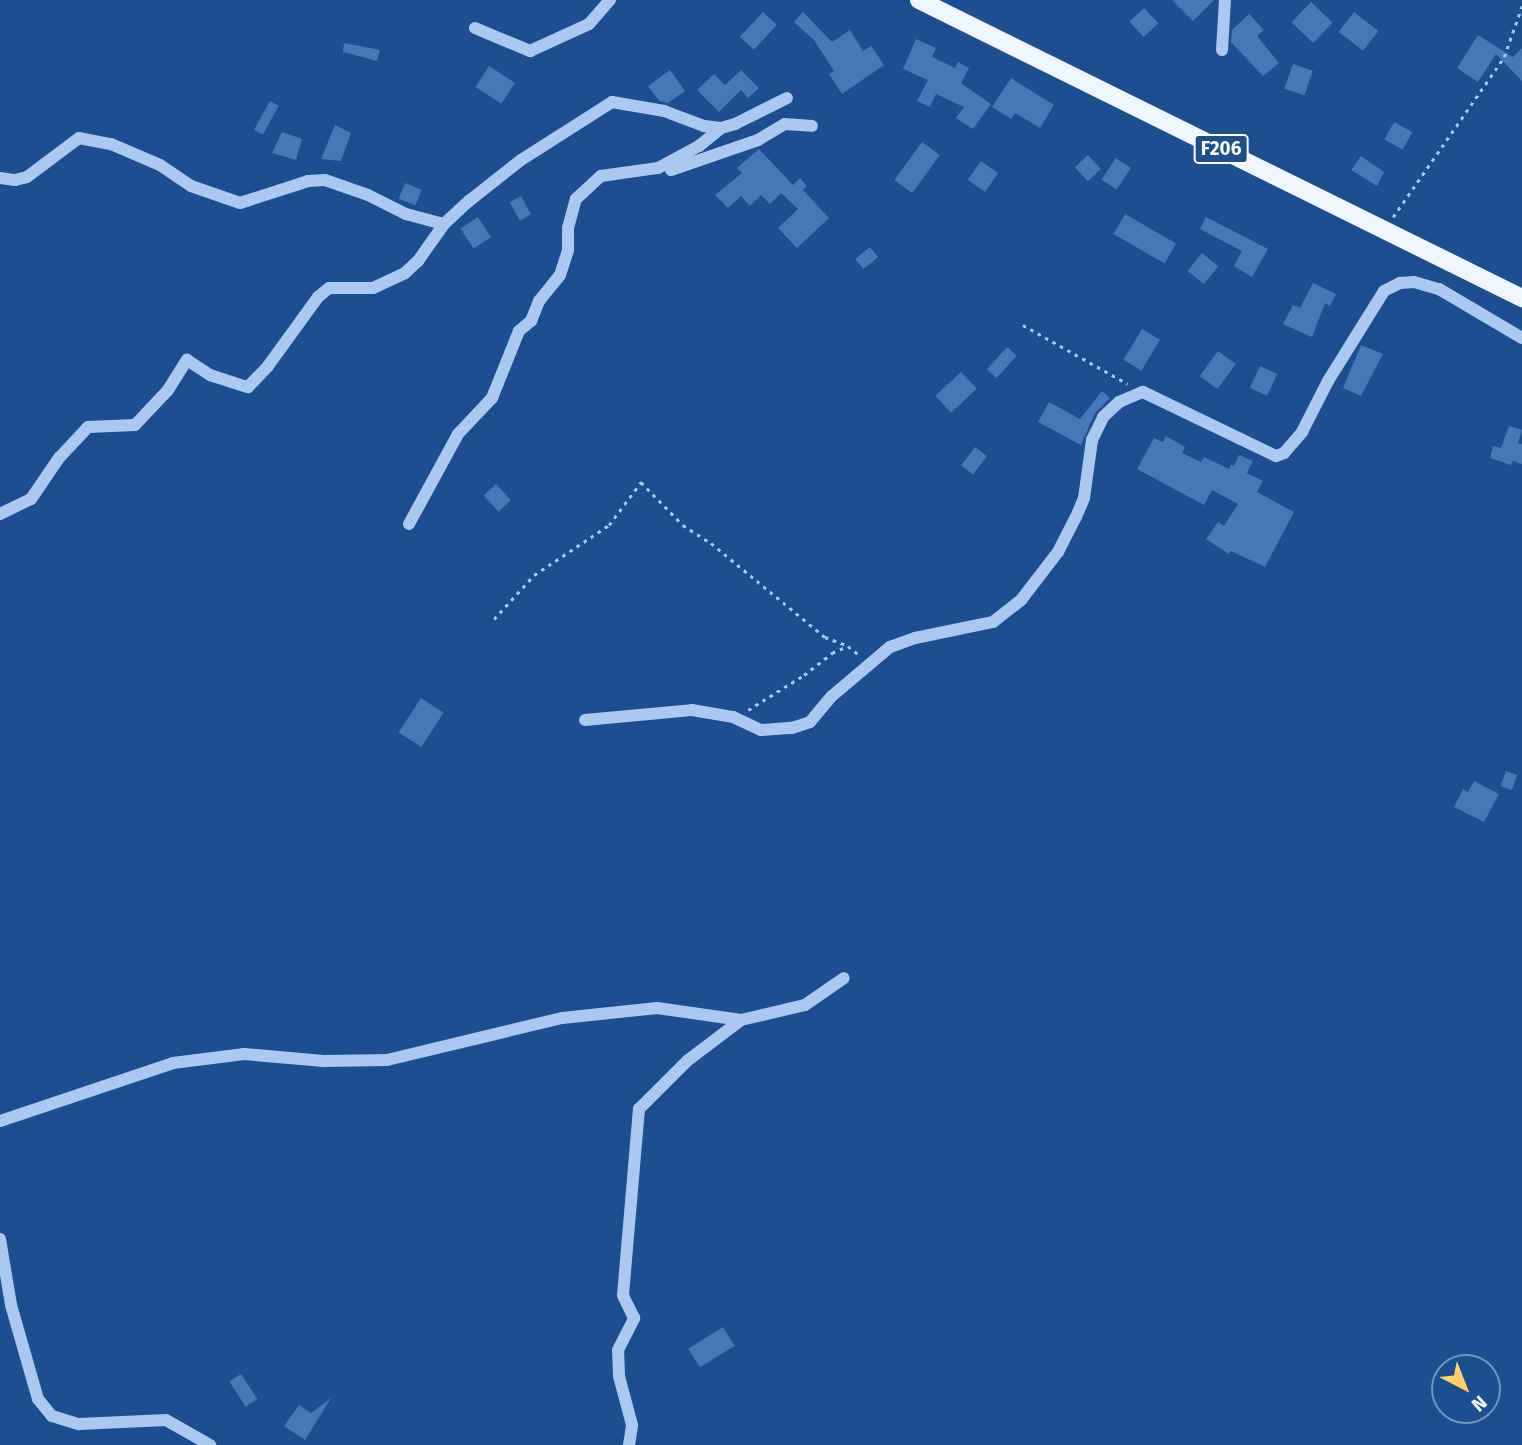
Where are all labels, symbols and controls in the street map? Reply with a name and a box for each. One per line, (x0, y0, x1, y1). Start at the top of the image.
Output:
road number: F206 (1193, 134, 1249, 164)
north arrow (1431, 1354, 1501, 1424)
text: N (1467, 1391, 1491, 1416)

